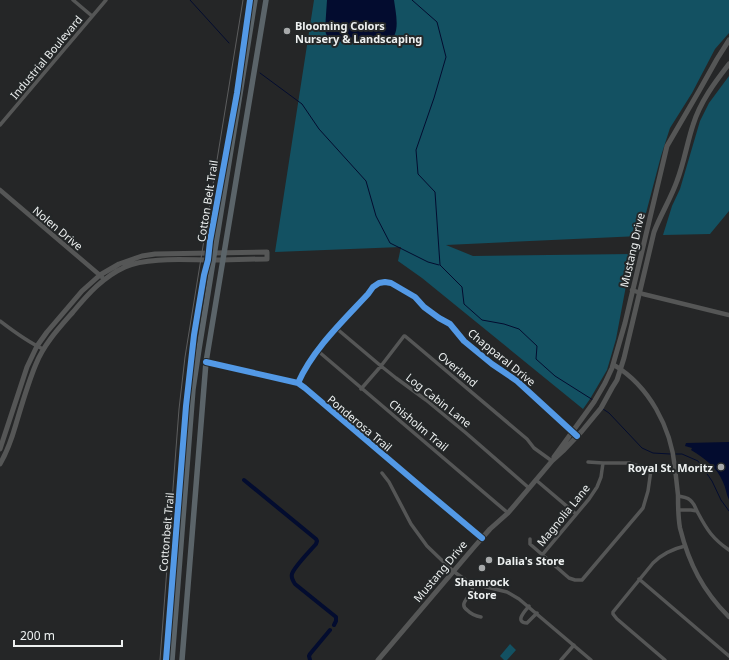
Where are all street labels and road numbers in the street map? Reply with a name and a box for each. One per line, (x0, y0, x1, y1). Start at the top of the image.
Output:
street label: Industrial Boulevard (7, 12, 85, 102)
street label: Cotton Belt Trail (193, 159, 221, 243)
street label: Nolen Drive (30, 203, 86, 253)
street label: Mustang Drive (616, 211, 648, 289)
street label: Chapparal Drive (465, 325, 539, 389)
street label: Overland (435, 348, 481, 390)
street label: Log Cabin Lane (403, 370, 475, 430)
street label: Ponderosa Trail (325, 392, 395, 454)
street label: Chisholm Trail (386, 396, 452, 454)
street label: Magnolia Lane (533, 481, 593, 549)
street label: Cottonbelt Trail (155, 492, 177, 572)
street label: Mustang Drive (410, 537, 470, 605)

